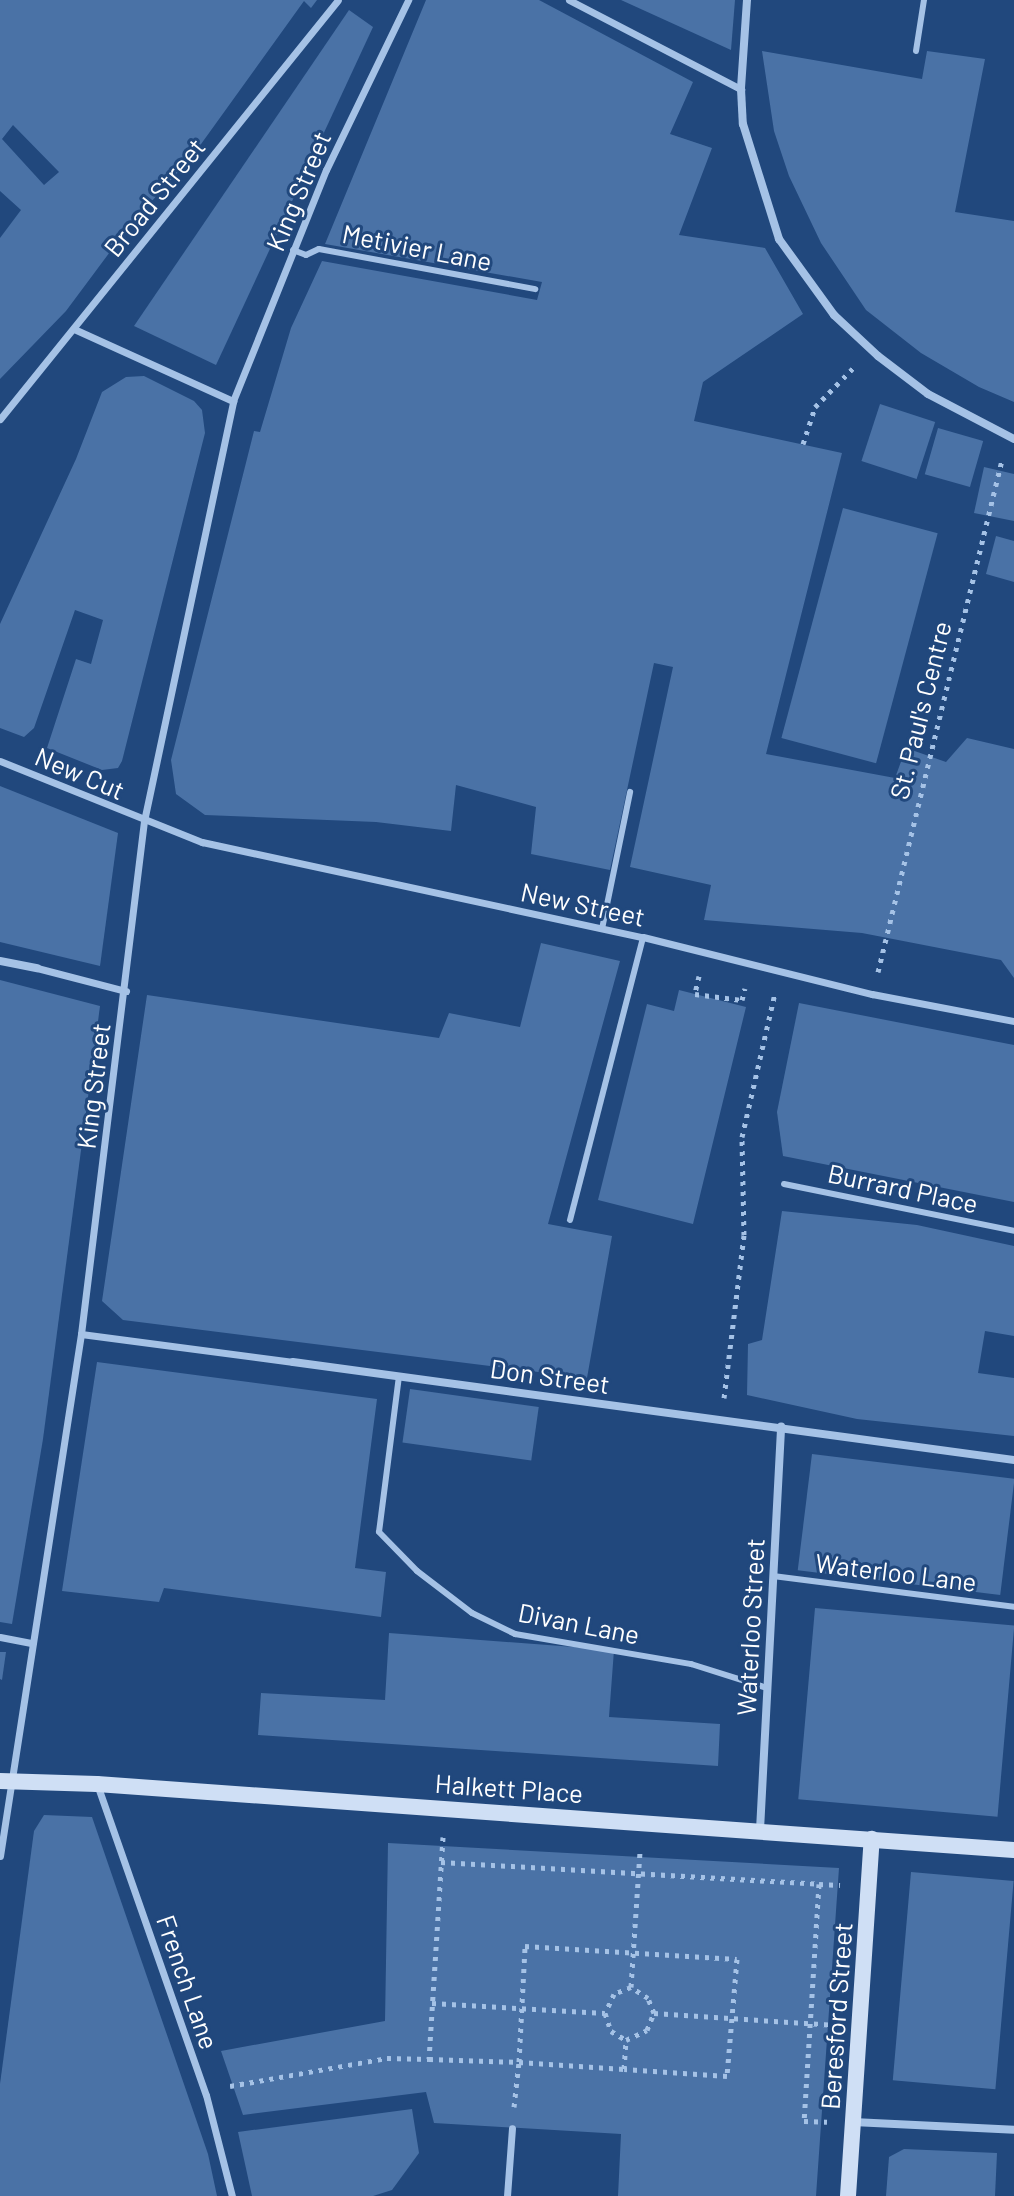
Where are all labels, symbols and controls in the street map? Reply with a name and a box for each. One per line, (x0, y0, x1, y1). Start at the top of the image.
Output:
street label: King Street (259, 127, 337, 255)
street label: Broad Street (97, 131, 211, 263)
street label: Metivier Lane (340, 217, 494, 277)
street label: St. Paul's Centre (883, 618, 957, 802)
street label: New Cut (31, 740, 129, 806)
street label: New Street (518, 876, 648, 932)
street label: King Street (70, 1021, 116, 1151)
street label: Burrard Place (825, 1157, 981, 1219)
street label: Don Street (488, 1352, 612, 1400)
street label: Waterloo Street (730, 1537, 770, 1717)
street label: Waterloo Lane (813, 1547, 979, 1597)
street label: Divan Lane (516, 1596, 642, 1650)
street label: Halkett Place (434, 1767, 584, 1809)
street label: French Lane (150, 1911, 226, 2053)
street label: Beresford Street (814, 1921, 858, 2111)

